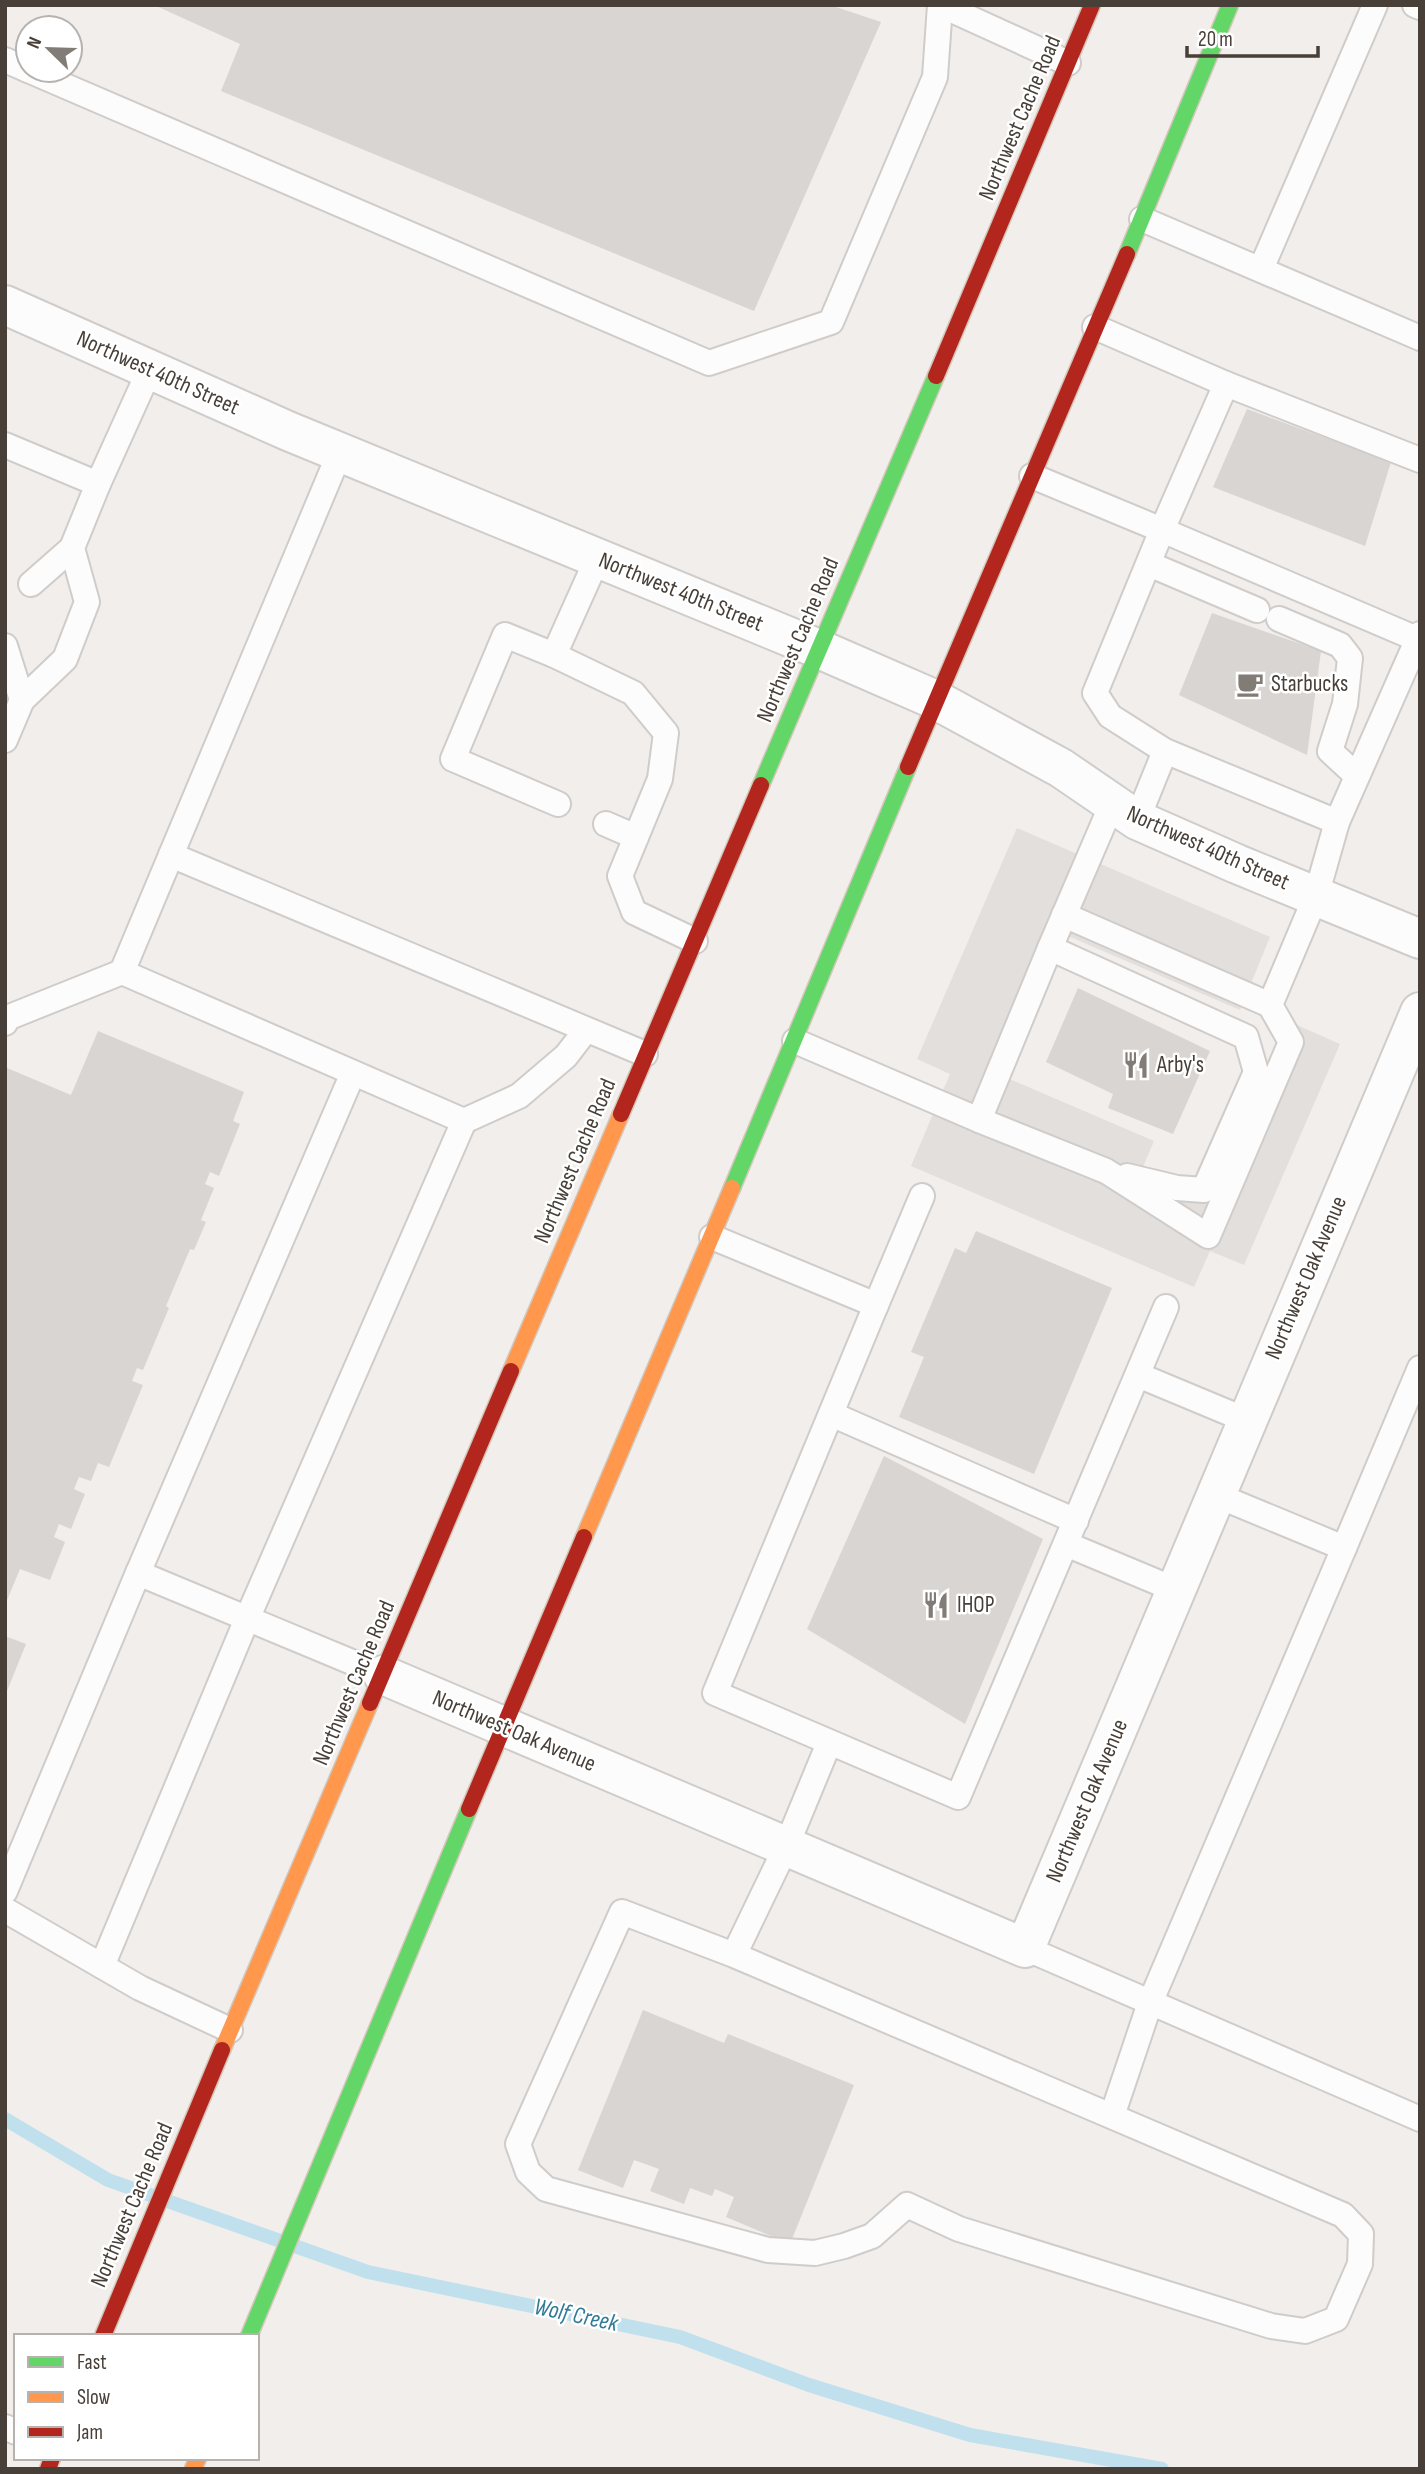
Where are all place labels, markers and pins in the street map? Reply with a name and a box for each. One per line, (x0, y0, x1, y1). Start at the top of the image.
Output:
cafe icon: Starbucks (1235, 669, 1265, 699)
place label: Starbucks (1271, 670, 1348, 698)
restaurant icon: Arby's (1121, 1050, 1151, 1080)
place label: Arby's (1156, 1051, 1204, 1079)
restaurant icon: IHOP (921, 1590, 951, 1620)
place label: IHOP (957, 1591, 994, 1619)

